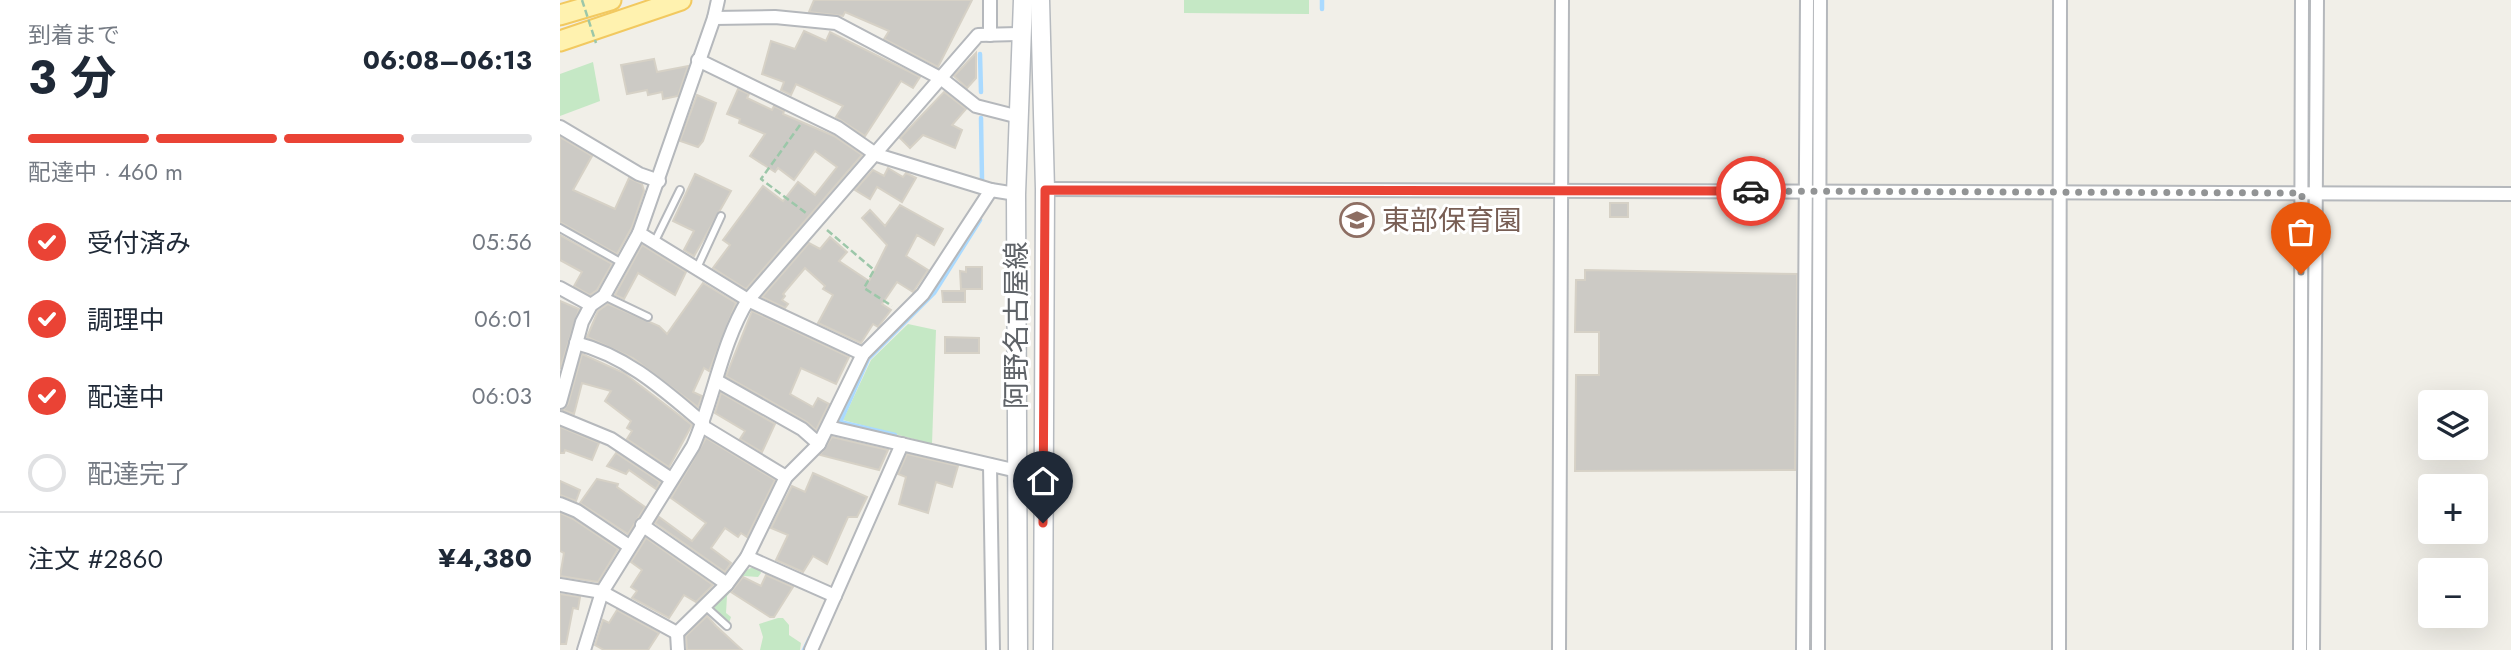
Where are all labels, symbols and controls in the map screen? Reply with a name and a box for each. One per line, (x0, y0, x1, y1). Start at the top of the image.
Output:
text: 到着まで (28, 18, 120, 52)
text: 06:08–06:13 (363, 41, 532, 79)
text: 3 分 (28, 45, 116, 111)
text: 配達中 · 460 m (28, 155, 183, 189)
courier (1716, 156, 1786, 226)
icon: car (1732, 172, 1770, 210)
place label: 東部保育園 (1382, 200, 1522, 241)
school or university icon: 東部保育園 (1338, 201, 1376, 239)
pin (2271, 202, 2331, 274)
icon: bag (2282, 213, 2320, 251)
icon: check (28, 223, 66, 261)
text: 受付済み (87, 224, 191, 262)
text: 05:56 (472, 225, 532, 259)
street label: 阿野名古屋線 (996, 241, 1037, 409)
icon: check (28, 300, 66, 338)
text: 調理中 (87, 301, 165, 339)
text: 06:01 (474, 302, 532, 336)
icon: check (28, 377, 66, 415)
text: 配達中 (87, 378, 165, 416)
text: 06:03 (472, 379, 532, 413)
map controls (2418, 390, 2488, 628)
button: layers (2418, 390, 2488, 460)
pin (1013, 451, 1073, 523)
text: 配達完了 (87, 455, 191, 493)
icon: home (1024, 462, 1062, 500)
button: + (2418, 474, 2488, 544)
text: ¥4,380 (438, 539, 532, 577)
text: 注文 #2860 (28, 540, 163, 578)
button: − (2418, 558, 2488, 628)

